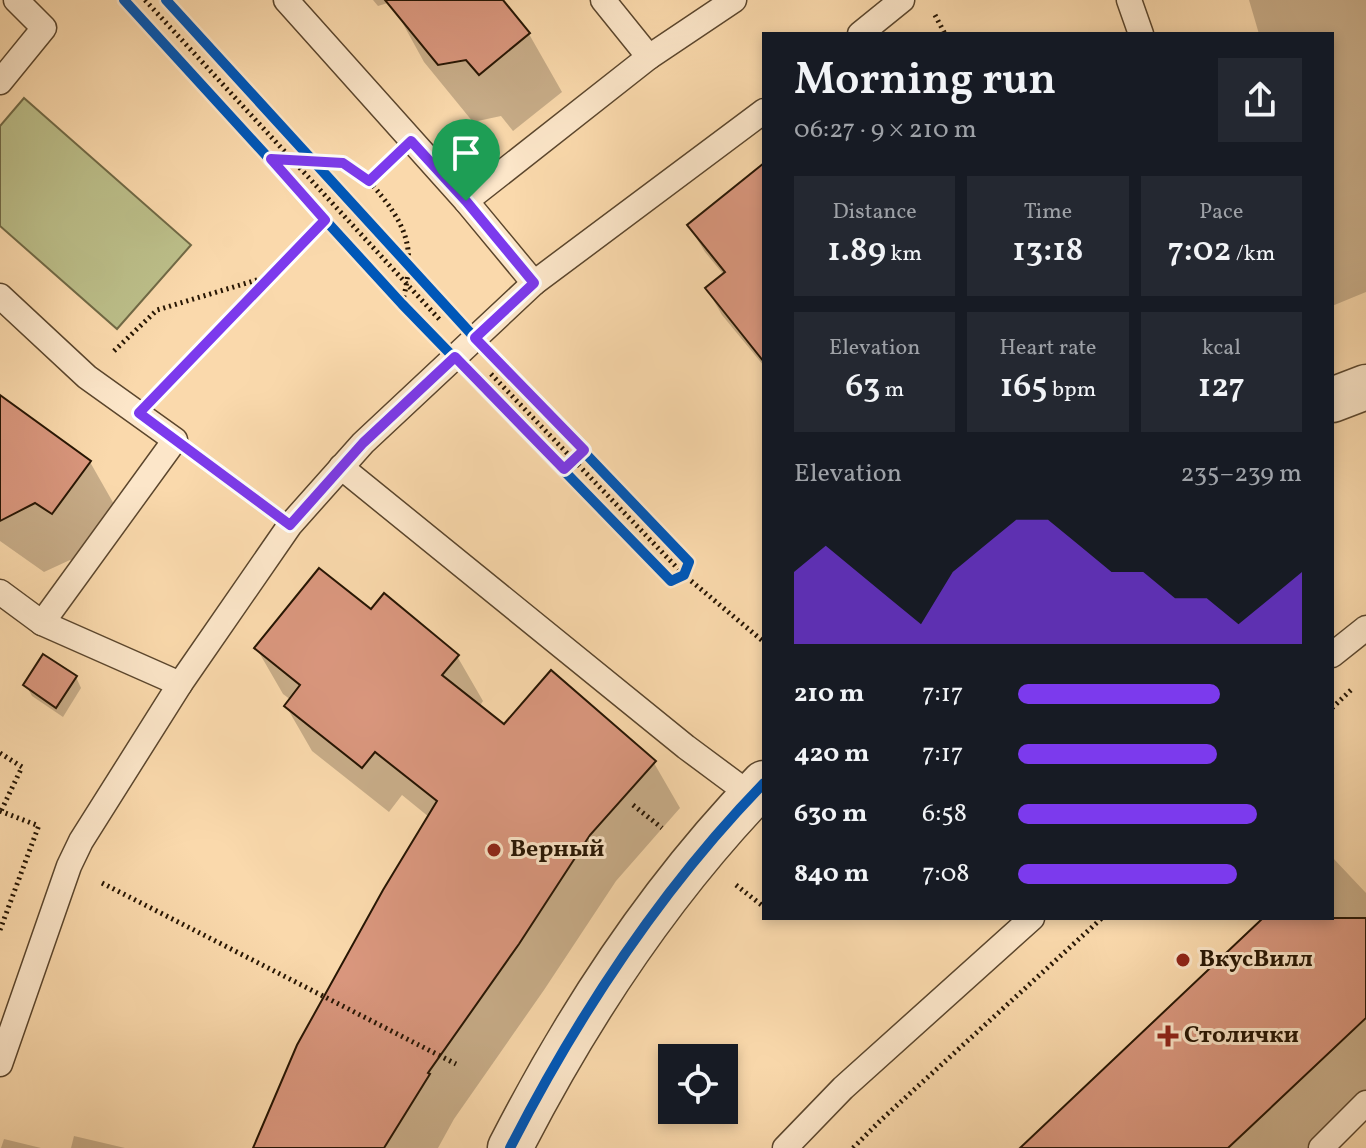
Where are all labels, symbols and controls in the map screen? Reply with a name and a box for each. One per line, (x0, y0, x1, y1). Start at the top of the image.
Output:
text: Morning run (794, 51, 1056, 112)
button: share (1218, 58, 1302, 142)
text: 06:27 · 9 × 210 m (794, 112, 977, 148)
pin (432, 119, 500, 201)
icon: arrive (444, 131, 488, 175)
text: Distance (833, 197, 917, 228)
text: Time (1024, 197, 1072, 228)
text: Pace (1199, 197, 1243, 228)
text: 1.89 (827, 228, 886, 275)
text: 13:18 (1012, 228, 1084, 275)
text: 7:02 (1167, 228, 1231, 275)
text: km (886, 239, 922, 270)
text: /km (1231, 239, 1275, 270)
text: Elevation (829, 333, 920, 364)
text: Heart rate (999, 333, 1097, 364)
text: kcal (1202, 333, 1241, 364)
text: 63 (845, 364, 880, 411)
text: 165 (1000, 364, 1048, 411)
text: 127 (1198, 364, 1245, 411)
text: m (880, 375, 904, 406)
text: bpm (1048, 375, 1096, 406)
text: Elevation (794, 456, 902, 492)
text: 235–239 m (1181, 456, 1302, 492)
text: 210 m (794, 676, 864, 712)
text: 7:17 (922, 676, 963, 712)
text: 420 m (794, 736, 870, 772)
text: 7:17 (922, 736, 963, 772)
text: 630 m (794, 796, 867, 832)
text: 6:58 (922, 796, 967, 832)
place label: Верный (510, 833, 604, 867)
marker: Верный (485, 841, 503, 859)
text: 840 m (794, 856, 869, 892)
text: 7:08 (922, 856, 970, 892)
place label: ВкусВилл (1199, 943, 1313, 977)
marker: ВкусВилл (1174, 951, 1192, 969)
place label: Столички (1184, 1019, 1299, 1053)
marker: Столички (1159, 1027, 1177, 1045)
map controls (658, 1044, 738, 1124)
button: locate (658, 1044, 738, 1124)

